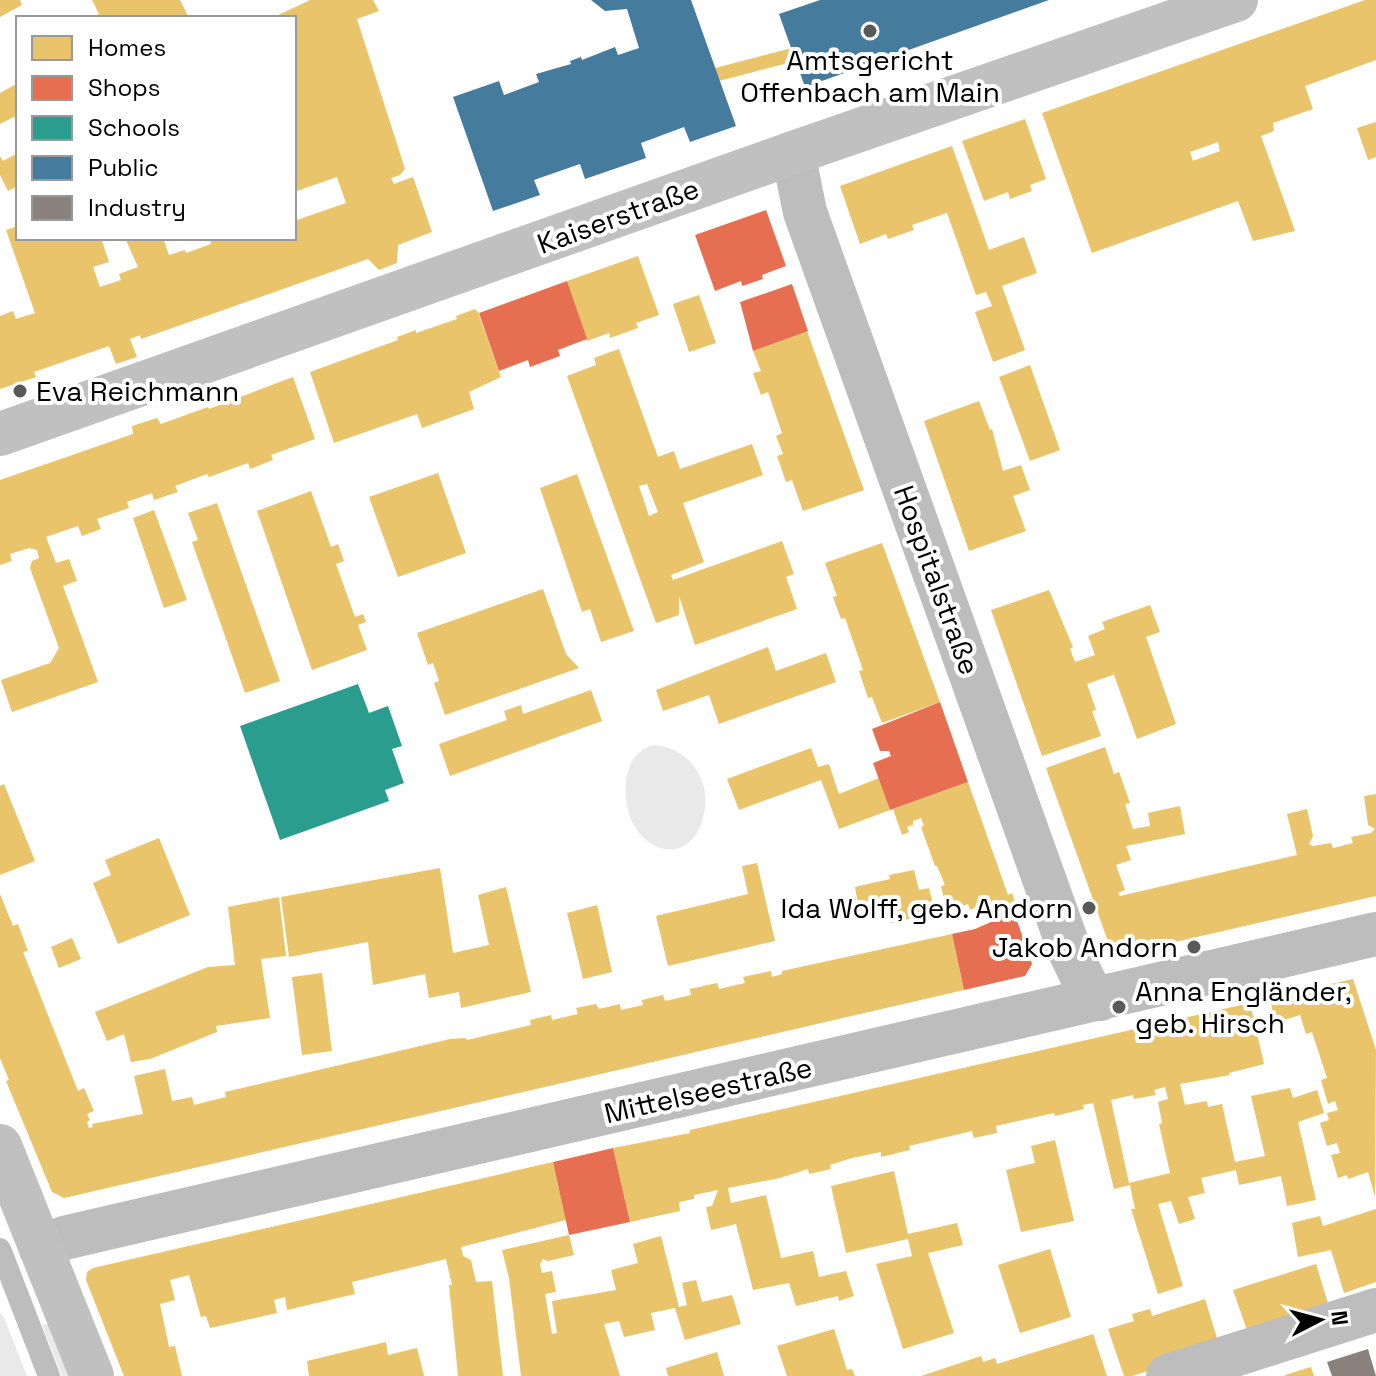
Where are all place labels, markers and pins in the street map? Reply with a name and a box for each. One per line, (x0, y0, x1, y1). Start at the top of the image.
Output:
marker: Amtsgericht Offenbach am Main (861, 22, 879, 40)
place label: Amtsgericht Offenbach am Main (740, 42, 1000, 110)
place label: Eva Reichmann (36, 373, 239, 409)
marker: Eva Reichmann (11, 382, 29, 400)
place label: Ida Wolff, geb. Andorn (780, 890, 1073, 926)
marker: Ida Wolff, geb. Andorn (1080, 899, 1098, 917)
place label: Jakob Andorn (992, 929, 1178, 965)
marker: Jakob Andorn (1185, 938, 1203, 956)
place label: Anna Engländer, geb. Hirsch (1135, 973, 1352, 1041)
marker: Anna Engländer, geb. Hirsch (1110, 998, 1128, 1016)

